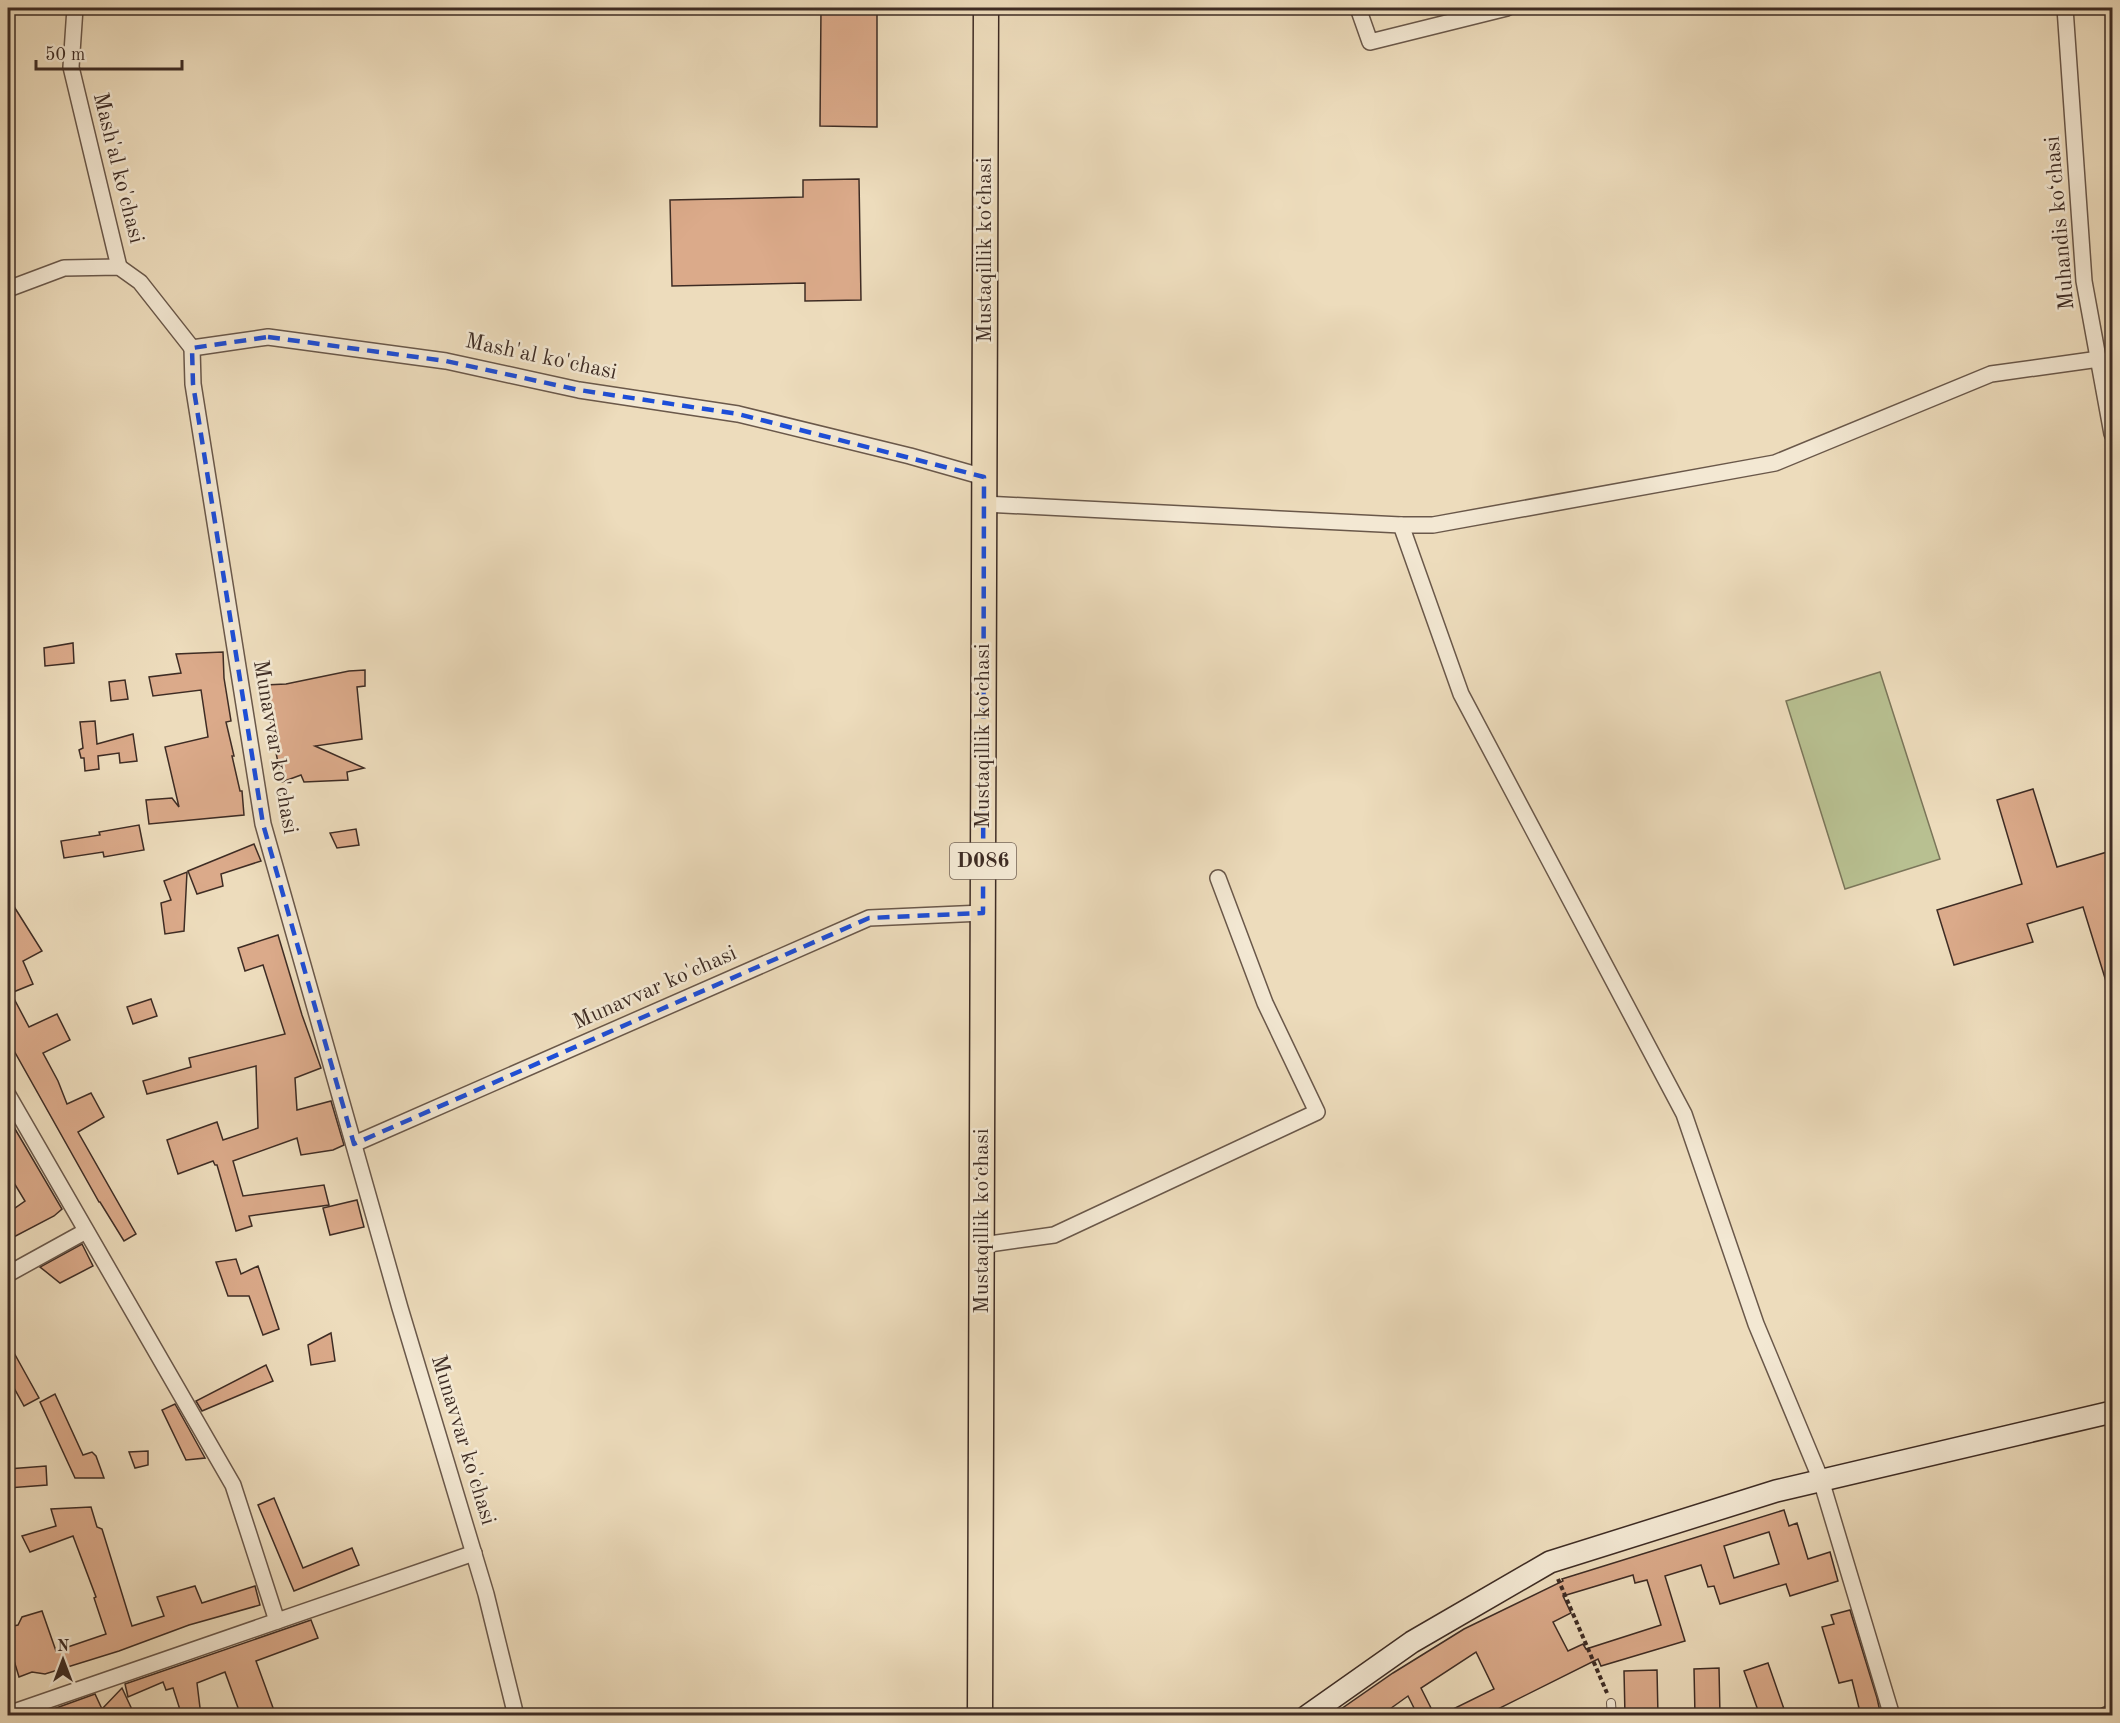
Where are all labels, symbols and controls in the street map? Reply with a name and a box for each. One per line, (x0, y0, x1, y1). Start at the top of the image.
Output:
scale bar (36, 33, 182, 71)
text: 50 m (45, 46, 85, 64)
street label: Mash'al ko'chasi (89, 90, 147, 246)
street label: Muhandis ko‘chasi (2041, 135, 2079, 311)
street label: Mustaqillik koʻchasi (974, 157, 996, 343)
street label: Mash'al ko'chasi (463, 330, 619, 384)
street label: Mustaqillik koʻchasi (972, 643, 994, 829)
street label: Munavvar ko'chasi (249, 658, 301, 836)
road number: D086 (950, 843, 1016, 879)
street label: Munavvar ko'chasi (570, 942, 740, 1034)
street label: Mustaqillik koʻchasi (971, 1128, 993, 1314)
street label: Munavvar ko'chasi (427, 1352, 499, 1528)
north arrow (33, 1630, 93, 1690)
text: N (57, 1639, 70, 1655)

